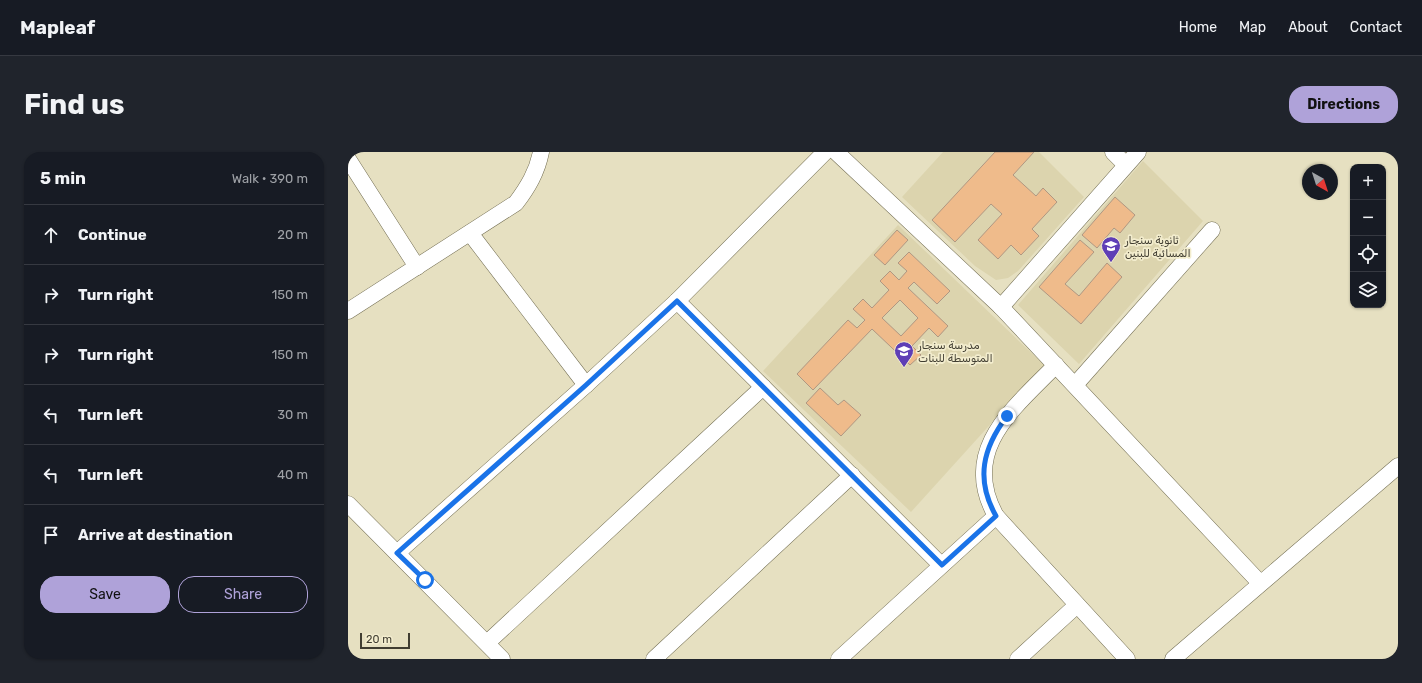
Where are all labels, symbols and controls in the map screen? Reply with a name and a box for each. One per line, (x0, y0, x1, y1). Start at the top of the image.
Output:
text: Mapleaf (20, 16, 95, 39)
text: Home (1179, 19, 1217, 36)
text: Map (1239, 19, 1266, 36)
text: About (1288, 19, 1328, 36)
text: Contact (1350, 19, 1402, 36)
button: Directions (1289, 86, 1398, 123)
text: Find us (24, 88, 124, 121)
north arrow (1302, 164, 1338, 200)
map controls (1350, 164, 1386, 308)
button: + (1350, 164, 1386, 200)
text: 5 min (40, 168, 86, 188)
text: Walk · 390 m (232, 171, 308, 186)
button: − (1350, 200, 1386, 236)
icon: ahead (40, 224, 62, 246)
text: Continue (78, 226, 147, 244)
text: 20 m (277, 227, 308, 242)
place label: ثانوية سنجار المسائية للبنين (1124, 234, 1191, 260)
school or university icon: ثانوية سنجار المسائية للبنين (1100, 235, 1122, 263)
button: locate (1350, 236, 1386, 272)
button: layers (1350, 272, 1386, 308)
icon: right (40, 284, 62, 306)
text: Turn right (78, 286, 153, 304)
text: 150 m (272, 287, 308, 302)
place label: مدرسة سنجار المتوسطة للبنات (917, 339, 993, 366)
school or university icon: مدرسة سنجار المتوسطة للبنات (893, 340, 915, 368)
icon: right (40, 344, 62, 366)
text: Turn right (78, 346, 153, 364)
text: 150 m (272, 347, 308, 362)
icon: left (40, 404, 62, 426)
text: Turn left (78, 406, 143, 424)
text: 30 m (277, 407, 308, 422)
route end (998, 407, 1016, 425)
icon: left (40, 464, 62, 486)
text: Turn left (78, 466, 143, 484)
text: 40 m (277, 467, 308, 482)
icon: arrive (40, 524, 62, 546)
text: Arrive at destination (78, 526, 233, 544)
route start (416, 571, 434, 589)
button: Save (40, 576, 170, 613)
button: Share (178, 576, 308, 613)
scale bar (360, 631, 410, 650)
text: 20 m (366, 633, 392, 646)

